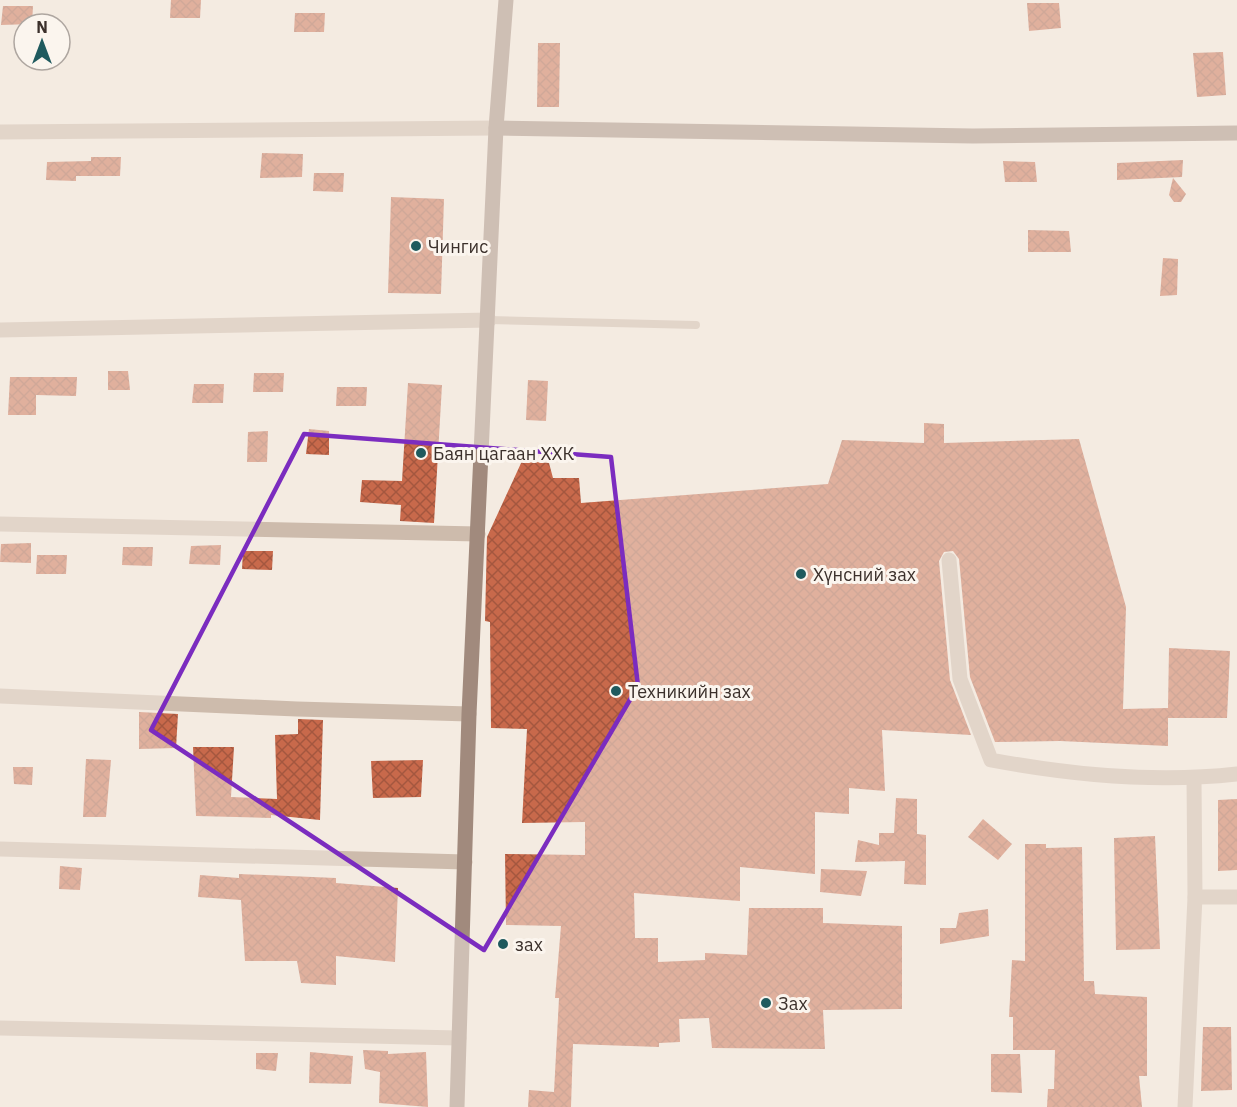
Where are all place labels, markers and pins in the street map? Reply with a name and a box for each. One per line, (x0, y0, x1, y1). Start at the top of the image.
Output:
place label: Чингис (428, 235, 488, 258)
marker: Чингис (409, 239, 423, 253)
place label: Баян цагаан ХХК (433, 442, 575, 465)
marker: Баян цагаан ХХК (414, 446, 428, 460)
place label: Хүнсний зах (813, 563, 916, 586)
marker: Хүнсний зах (794, 567, 808, 581)
place label: Техникийн зах (628, 680, 751, 703)
marker: Техникийн зах (609, 684, 623, 698)
place label: зах (515, 933, 543, 956)
marker: зах (496, 937, 510, 951)
place label: Зах (778, 992, 808, 1015)
marker: Зах (759, 996, 773, 1010)

